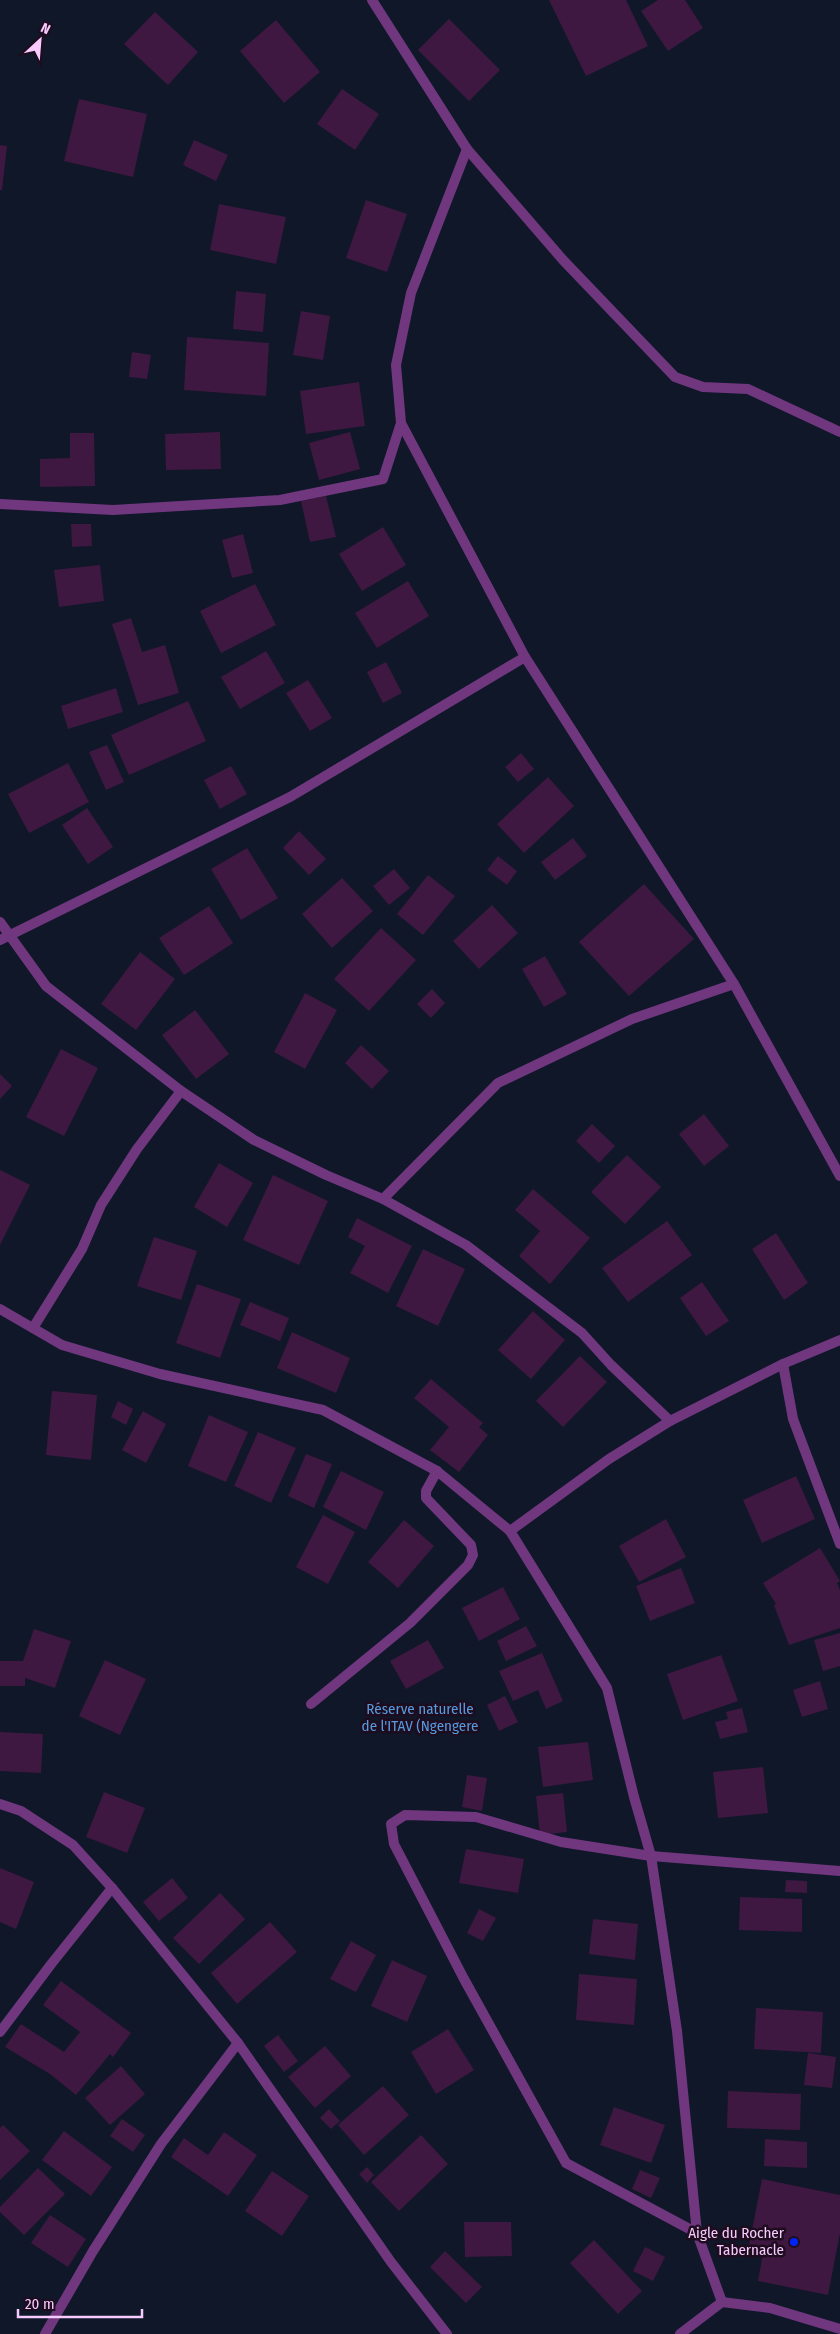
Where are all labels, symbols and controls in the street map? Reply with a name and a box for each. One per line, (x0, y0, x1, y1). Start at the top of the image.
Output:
north arrow (15, 15, 65, 65)
text: N (38, 19, 53, 38)
park label: Réserve naturelle de l'ITAV (Ngengere (362, 1700, 478, 1735)
place label: Aigle du Rocher Tabernacle (688, 2224, 785, 2259)
marker: Aigle du Rocher Tabernacle (788, 2236, 800, 2248)
scale bar (18, 2286, 141, 2318)
text: 20 m (25, 2295, 55, 2313)

